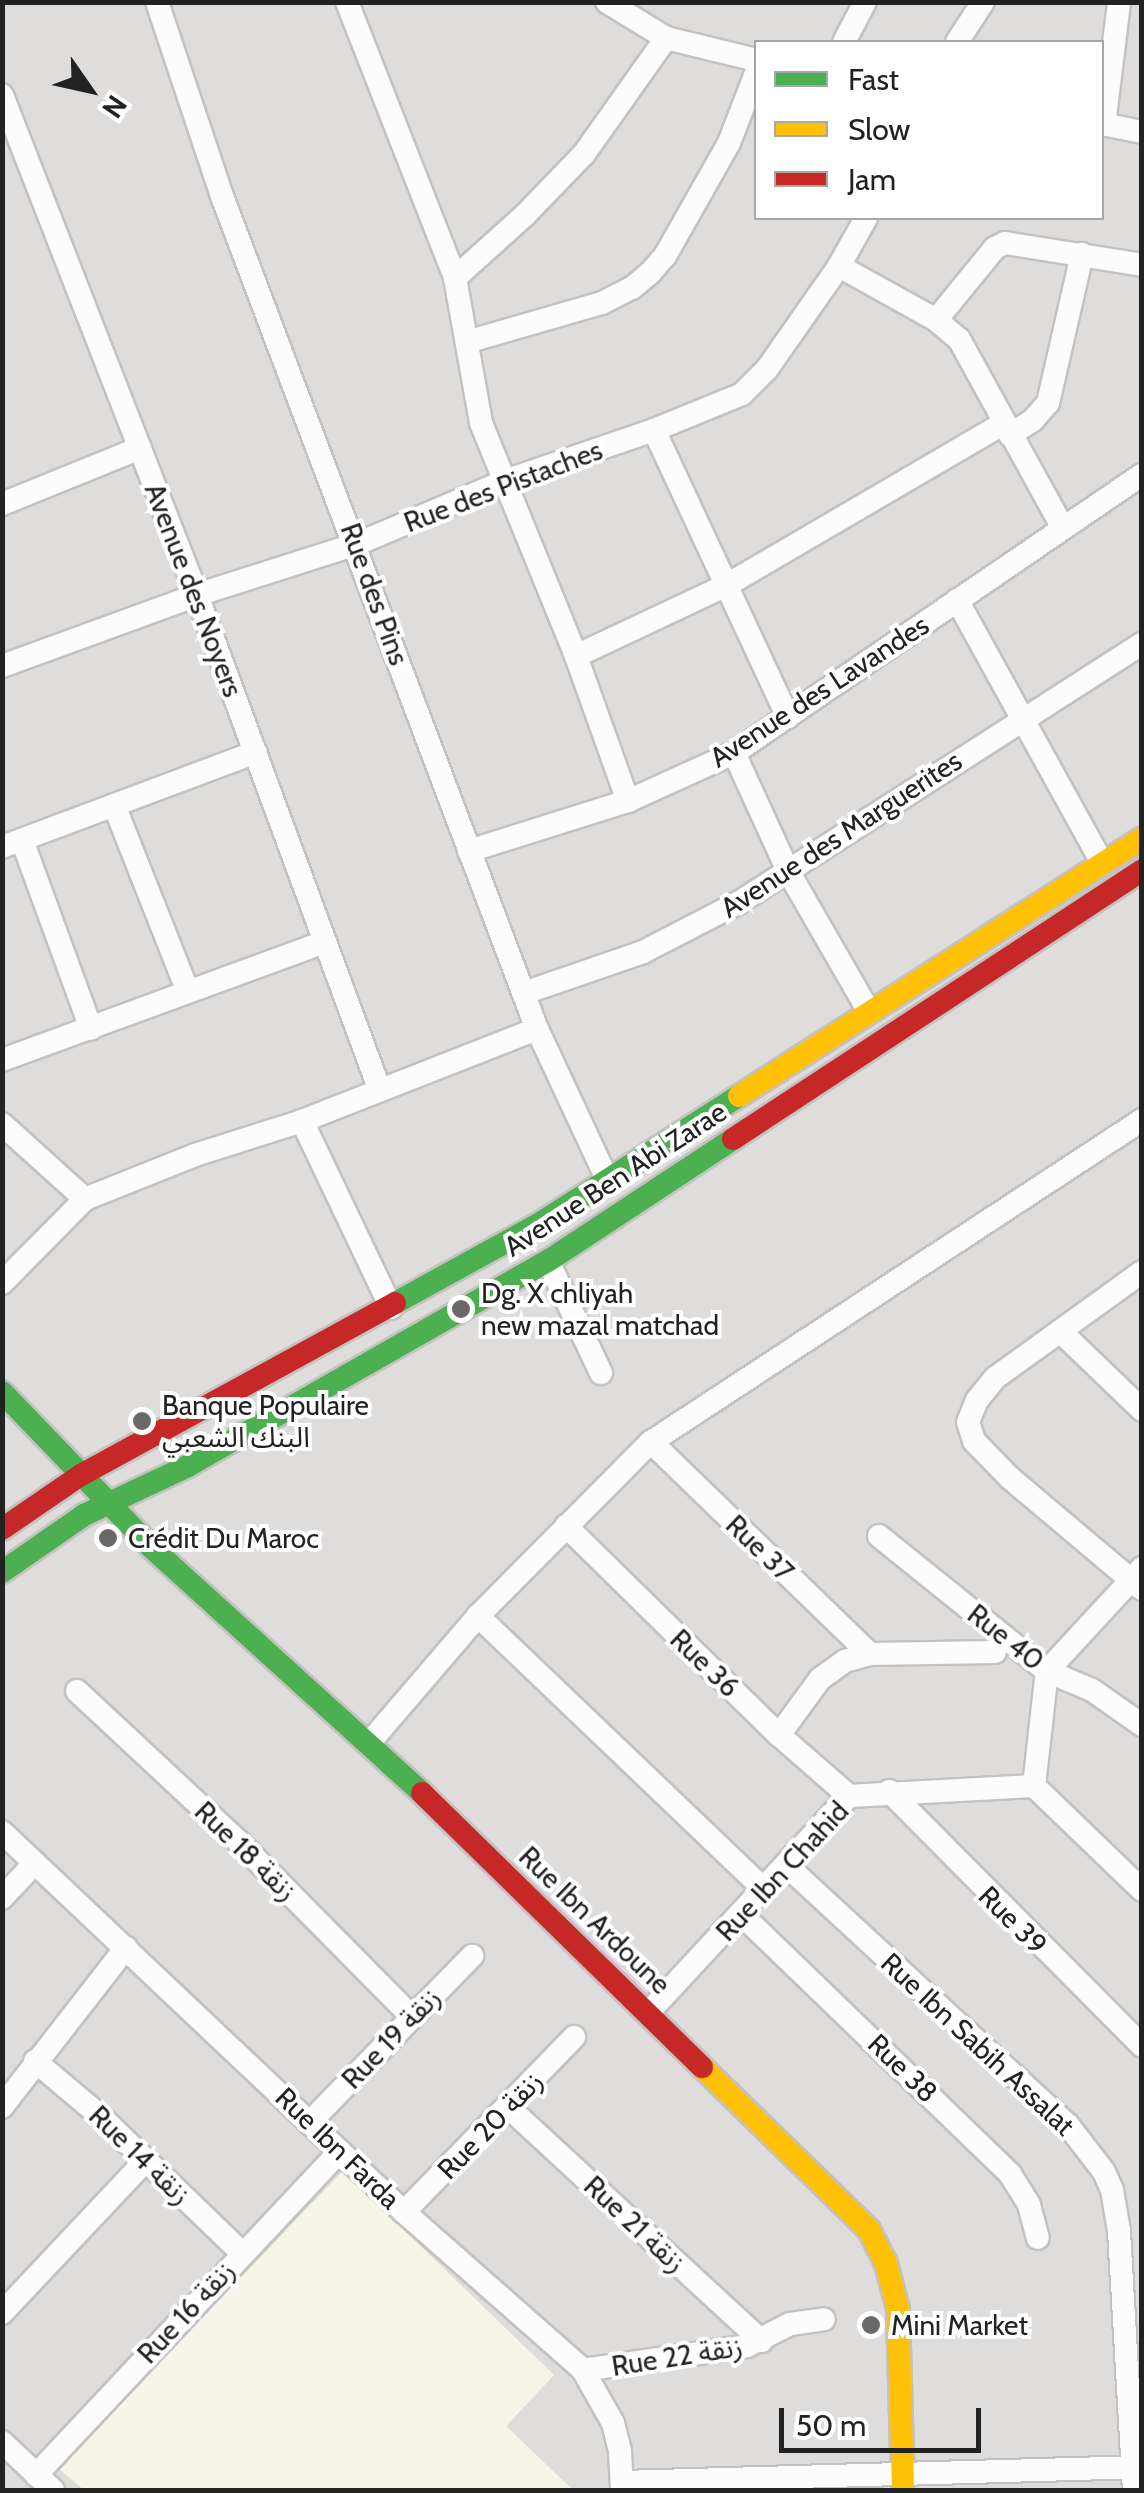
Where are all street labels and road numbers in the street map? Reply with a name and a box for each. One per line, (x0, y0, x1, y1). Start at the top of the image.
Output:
street label: Rue des Pistaches (399, 433, 607, 539)
street label: Avenue des Noyers (138, 479, 250, 701)
street label: Rue des Pins (334, 518, 416, 670)
street label: Avenue des Lavandes (703, 608, 935, 774)
street label: Avenue des Marguerites (714, 744, 968, 924)
street label: Avenue Ben Abi Zarae (498, 1095, 732, 1263)
street label: Rue 37 (719, 1508, 801, 1588)
street label: Rue 40 (961, 1597, 1051, 1677)
street label: Rue 36 (664, 1622, 746, 1704)
street label: Rue 18 زنقة (188, 1794, 304, 1908)
street label: Rue Ibn Chahid (709, 1794, 855, 1948)
street label: Rue Ibn Ardoune (512, 1839, 678, 2001)
street label: Rue 39 (972, 1879, 1054, 1961)
street label: Rue Ibn Sabih Assalat (874, 1946, 1082, 2142)
street label: Rue 19 زنقة (335, 1980, 447, 2096)
street label: Rue 38 (861, 2027, 945, 2109)
street label: Rue 20 زنقة (430, 2064, 550, 2186)
street label: Rue Ibn Farda (269, 2080, 407, 2216)
street label: Rue 14 زنقة (82, 2098, 198, 2212)
street label: Rue 21 زنقة (577, 2169, 693, 2279)
street label: Rue 16 زنقة (130, 2254, 242, 2370)
street label: Rue 22 زنقة (609, 2329, 745, 2383)

